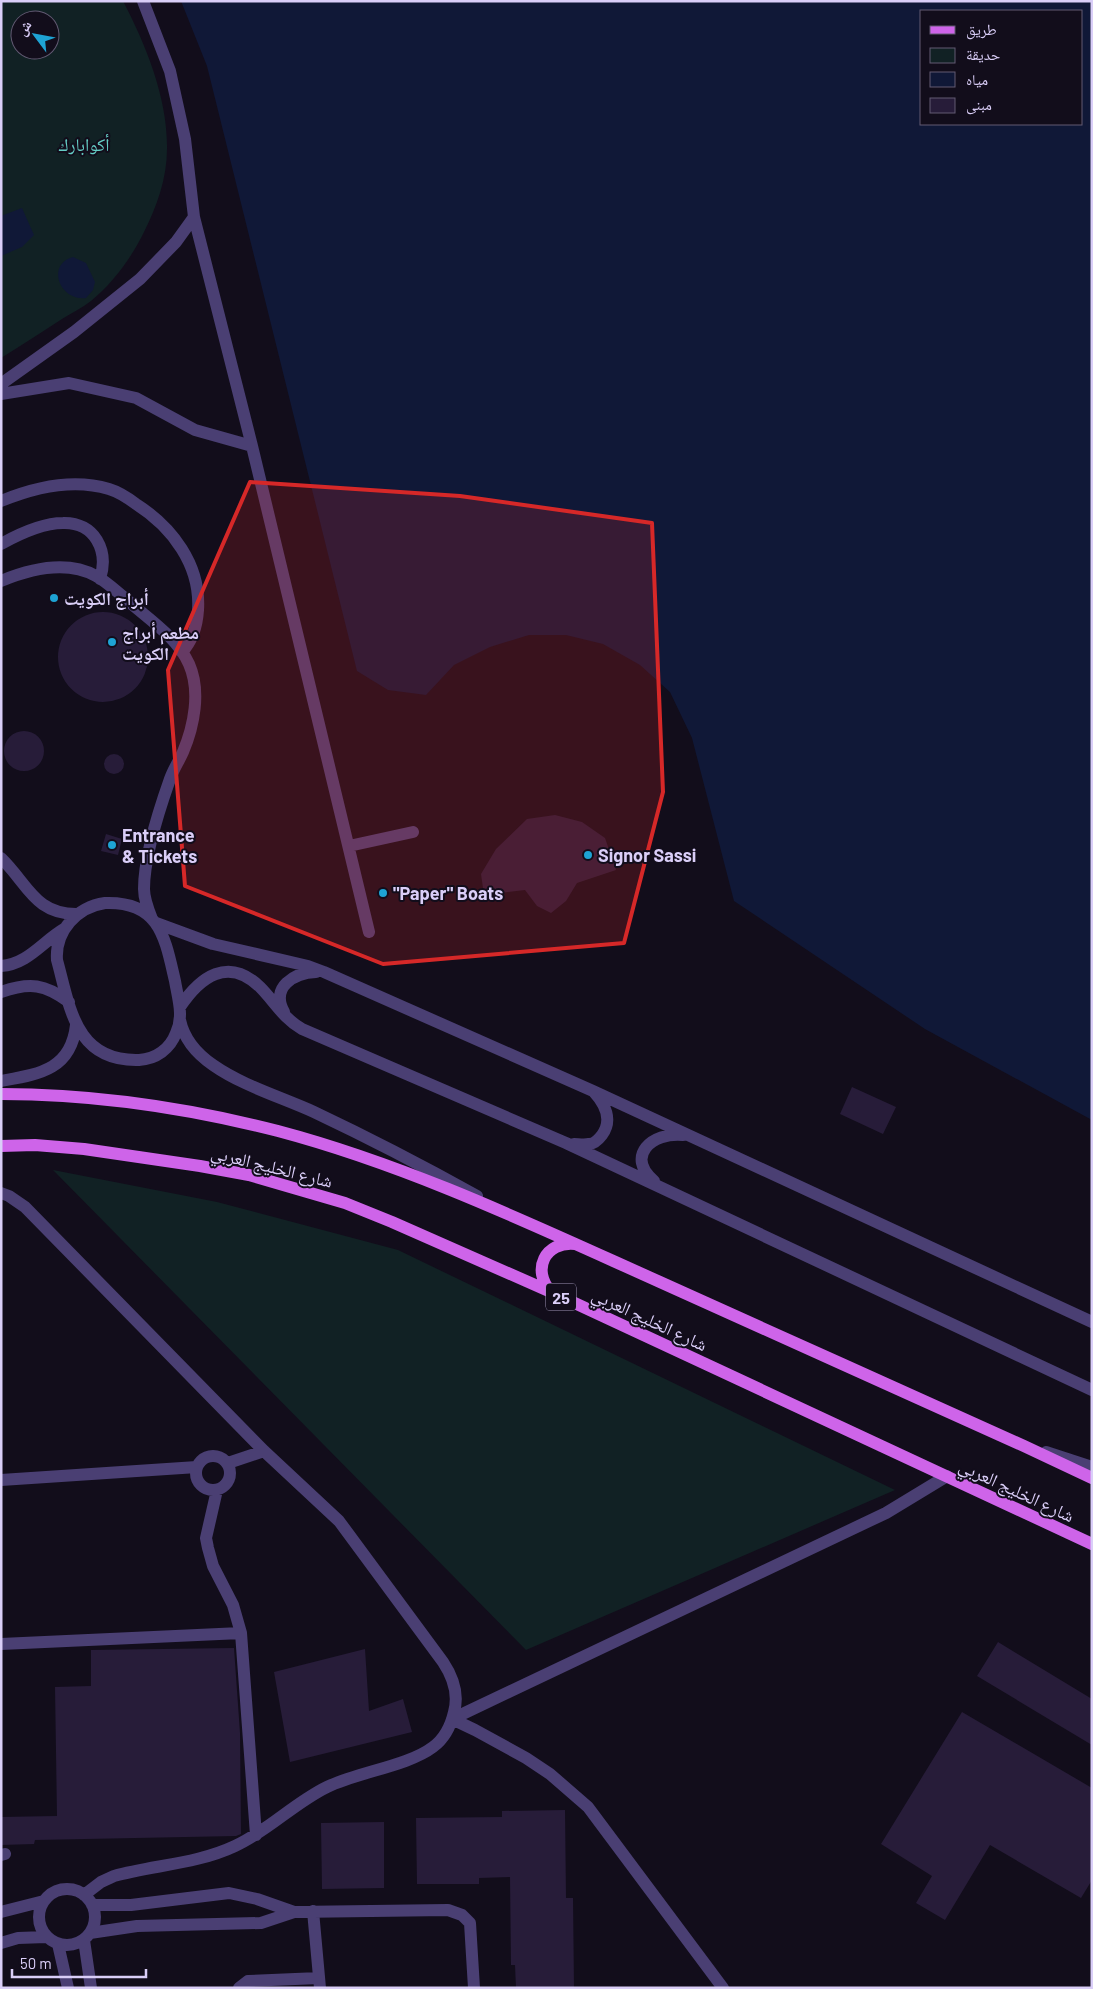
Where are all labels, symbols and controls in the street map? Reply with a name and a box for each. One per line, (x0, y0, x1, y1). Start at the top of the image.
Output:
north arrow (10, 10, 60, 60)
legend (920, 10, 1083, 125)
text: ش (12, 17, 36, 39)
text: طريق (966, 20, 997, 40)
text: حديقة (966, 45, 1001, 63)
text: مياه (966, 70, 988, 88)
text: مبنى (966, 95, 992, 115)
park label: أكوابارك (59, 133, 109, 156)
place label: أبراج الكويت (64, 587, 149, 610)
marker: أبراج الكويت (48, 592, 60, 604)
place label: مطعم أبراج الكويت (122, 621, 199, 664)
marker: مطعم أبراج الكويت (106, 636, 118, 648)
place label: Entrance & Tickets (122, 824, 197, 867)
marker: Entrance & Tickets (106, 839, 118, 851)
place label: Signor Sassi (598, 844, 696, 866)
marker: Signor Sassi (582, 849, 594, 861)
place label: "Paper" Boats (393, 882, 503, 904)
marker: "Paper" Boats (377, 887, 389, 899)
street label: شارع الخليج العربي (208, 1140, 335, 1196)
street label: شارع الخليج العربي (587, 1283, 711, 1359)
road number: 25 (546, 1284, 576, 1310)
street label: شارع الخليج العربي (954, 1454, 1078, 1530)
scale bar (12, 1946, 146, 1978)
text: 50 m (20, 1954, 52, 1972)

